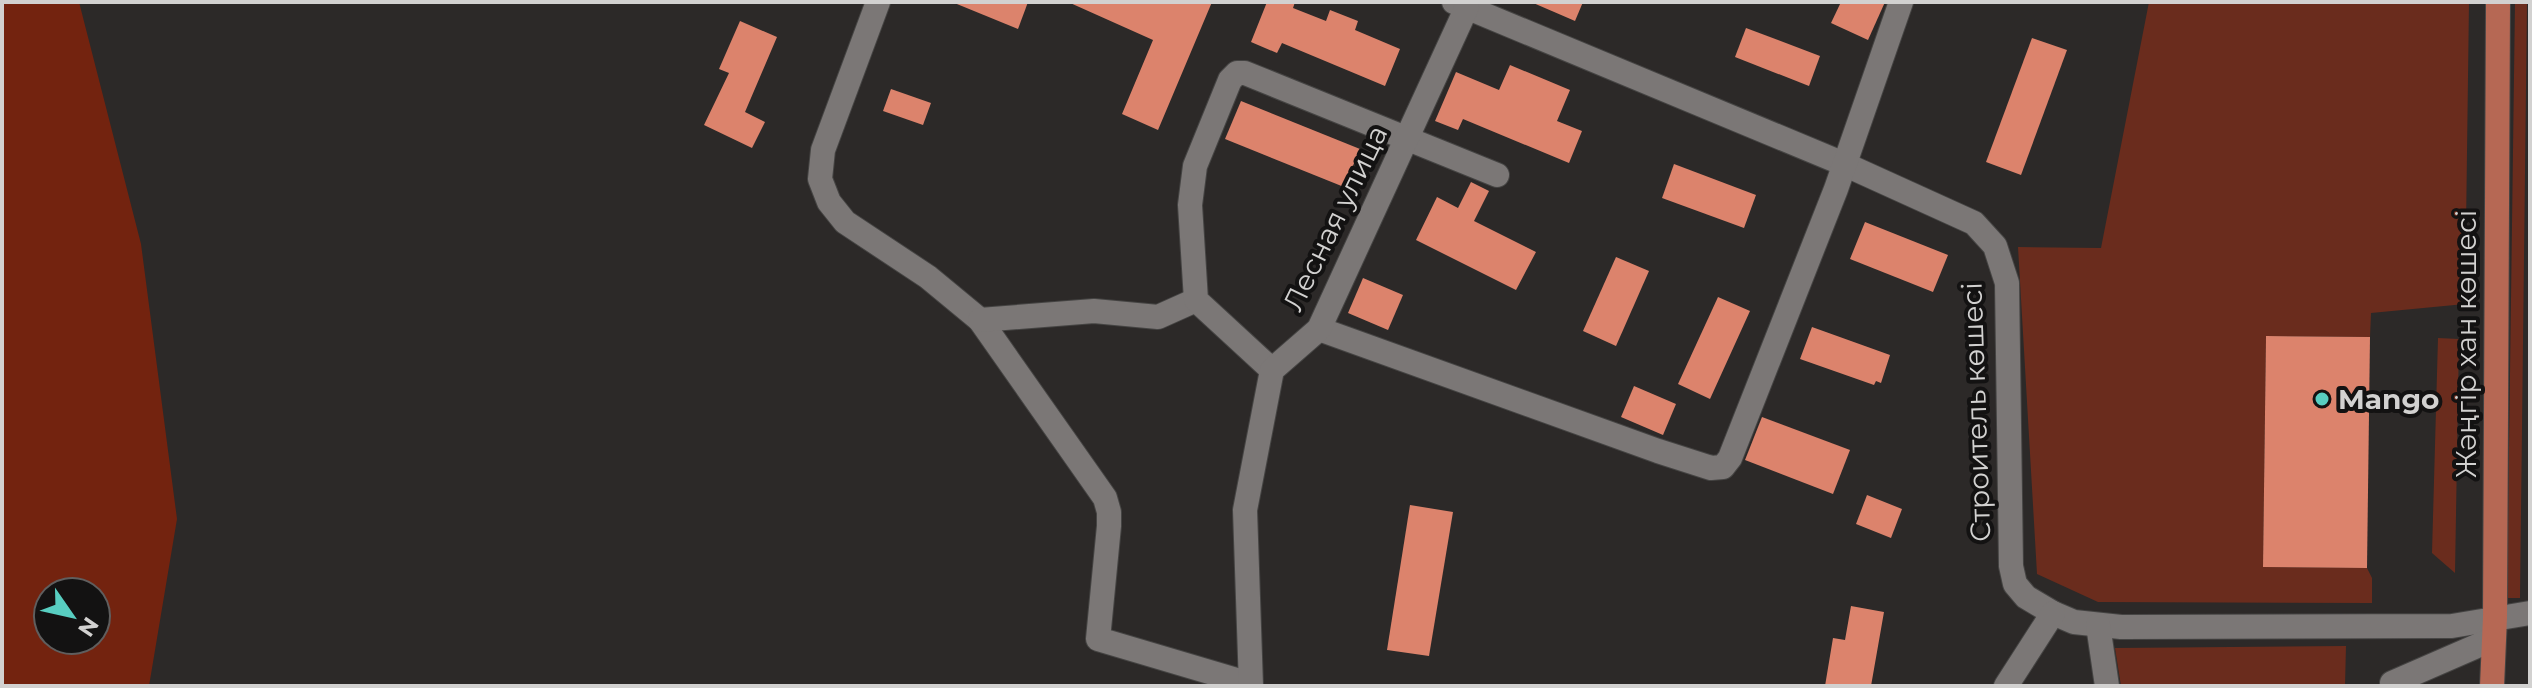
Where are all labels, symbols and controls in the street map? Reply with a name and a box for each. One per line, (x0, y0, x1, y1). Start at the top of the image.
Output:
street label: Лесная улица (1275, 120, 1395, 316)
street label: Жәңгір хан көшесі (2449, 210, 2483, 478)
street label: Строитель көшесі (1954, 282, 1998, 542)
place label: Mango (2338, 382, 2439, 416)
marker: Mango (2313, 390, 2331, 408)
north arrow (32, 576, 112, 656)
text: N (72, 612, 104, 642)

